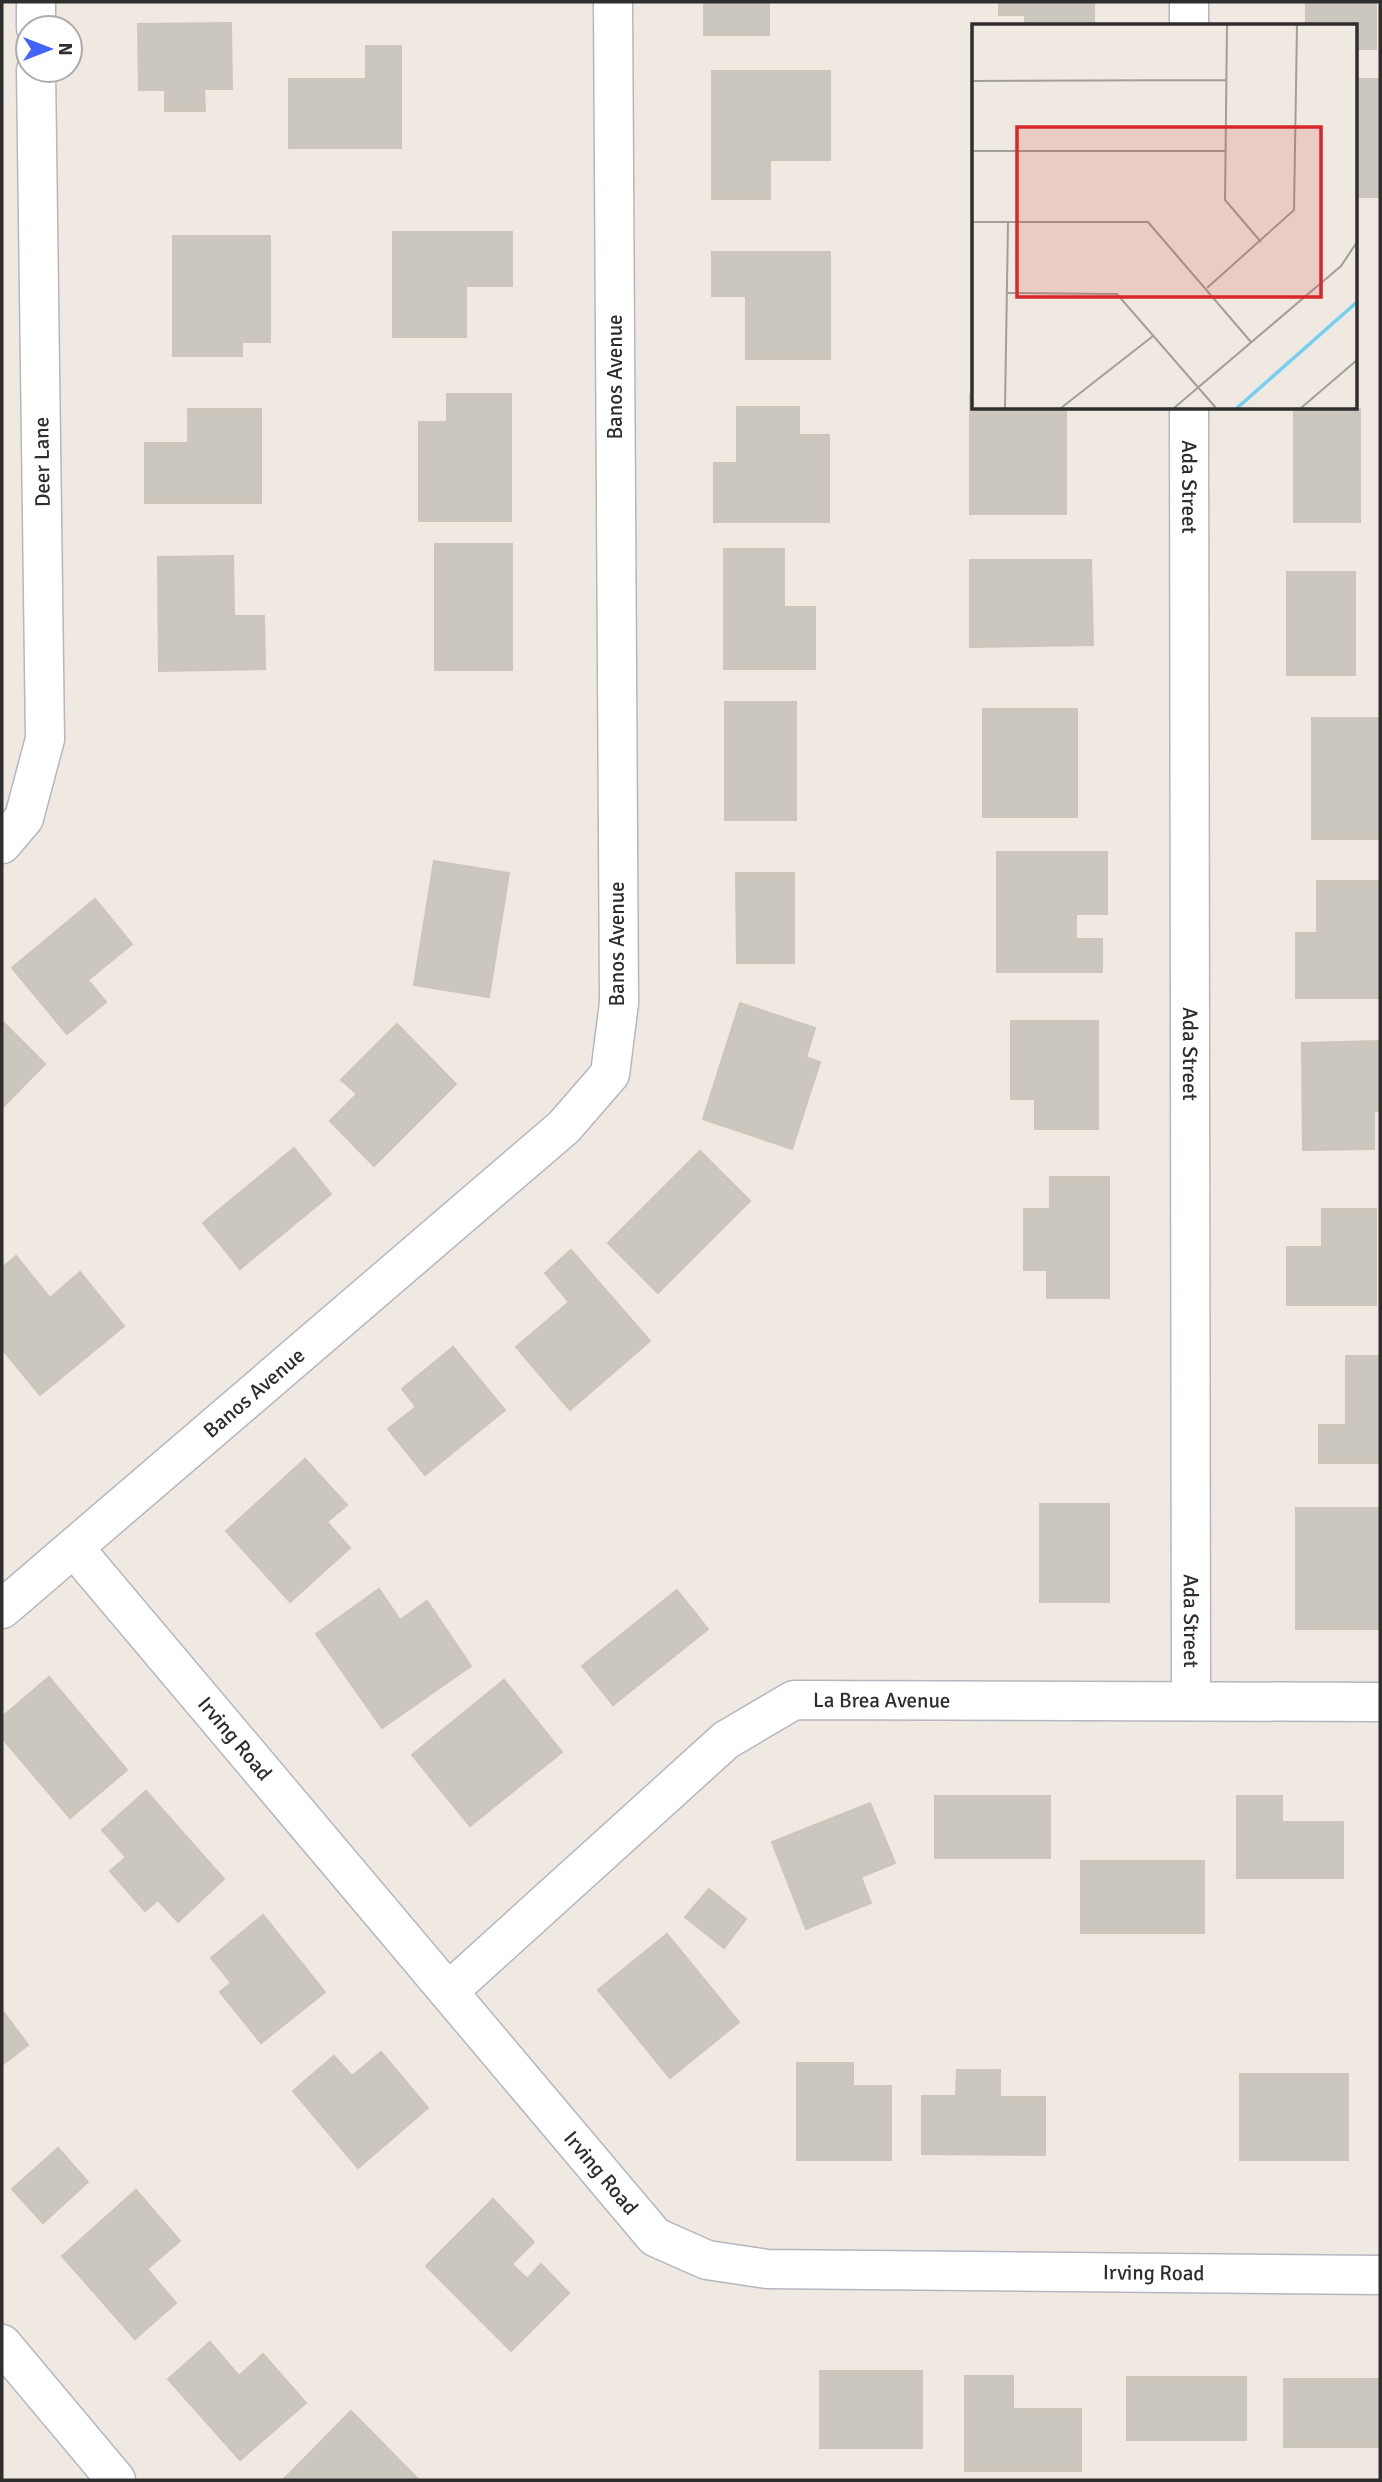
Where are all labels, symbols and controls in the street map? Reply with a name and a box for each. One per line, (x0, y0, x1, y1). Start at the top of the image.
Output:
north arrow (14, 14, 84, 84)
inset map (972, 24, 1358, 410)
text: N (53, 42, 77, 56)
street label: Banos Avenue (602, 314, 628, 440)
street label: Deer Lane (28, 417, 56, 507)
street label: Ada Street (1176, 440, 1202, 534)
street label: Banos Avenue (604, 881, 630, 1007)
street label: Ada Street (1177, 1007, 1203, 1101)
street label: Banos Avenue (198, 1342, 310, 1444)
street label: Ada Street (1178, 1574, 1204, 1668)
street label: La Brea Avenue (813, 1687, 950, 1714)
street label: Irving Road (192, 1691, 278, 1786)
street label: Irving Road (558, 2126, 644, 2220)
street label: Irving Road (1103, 2259, 1205, 2286)

